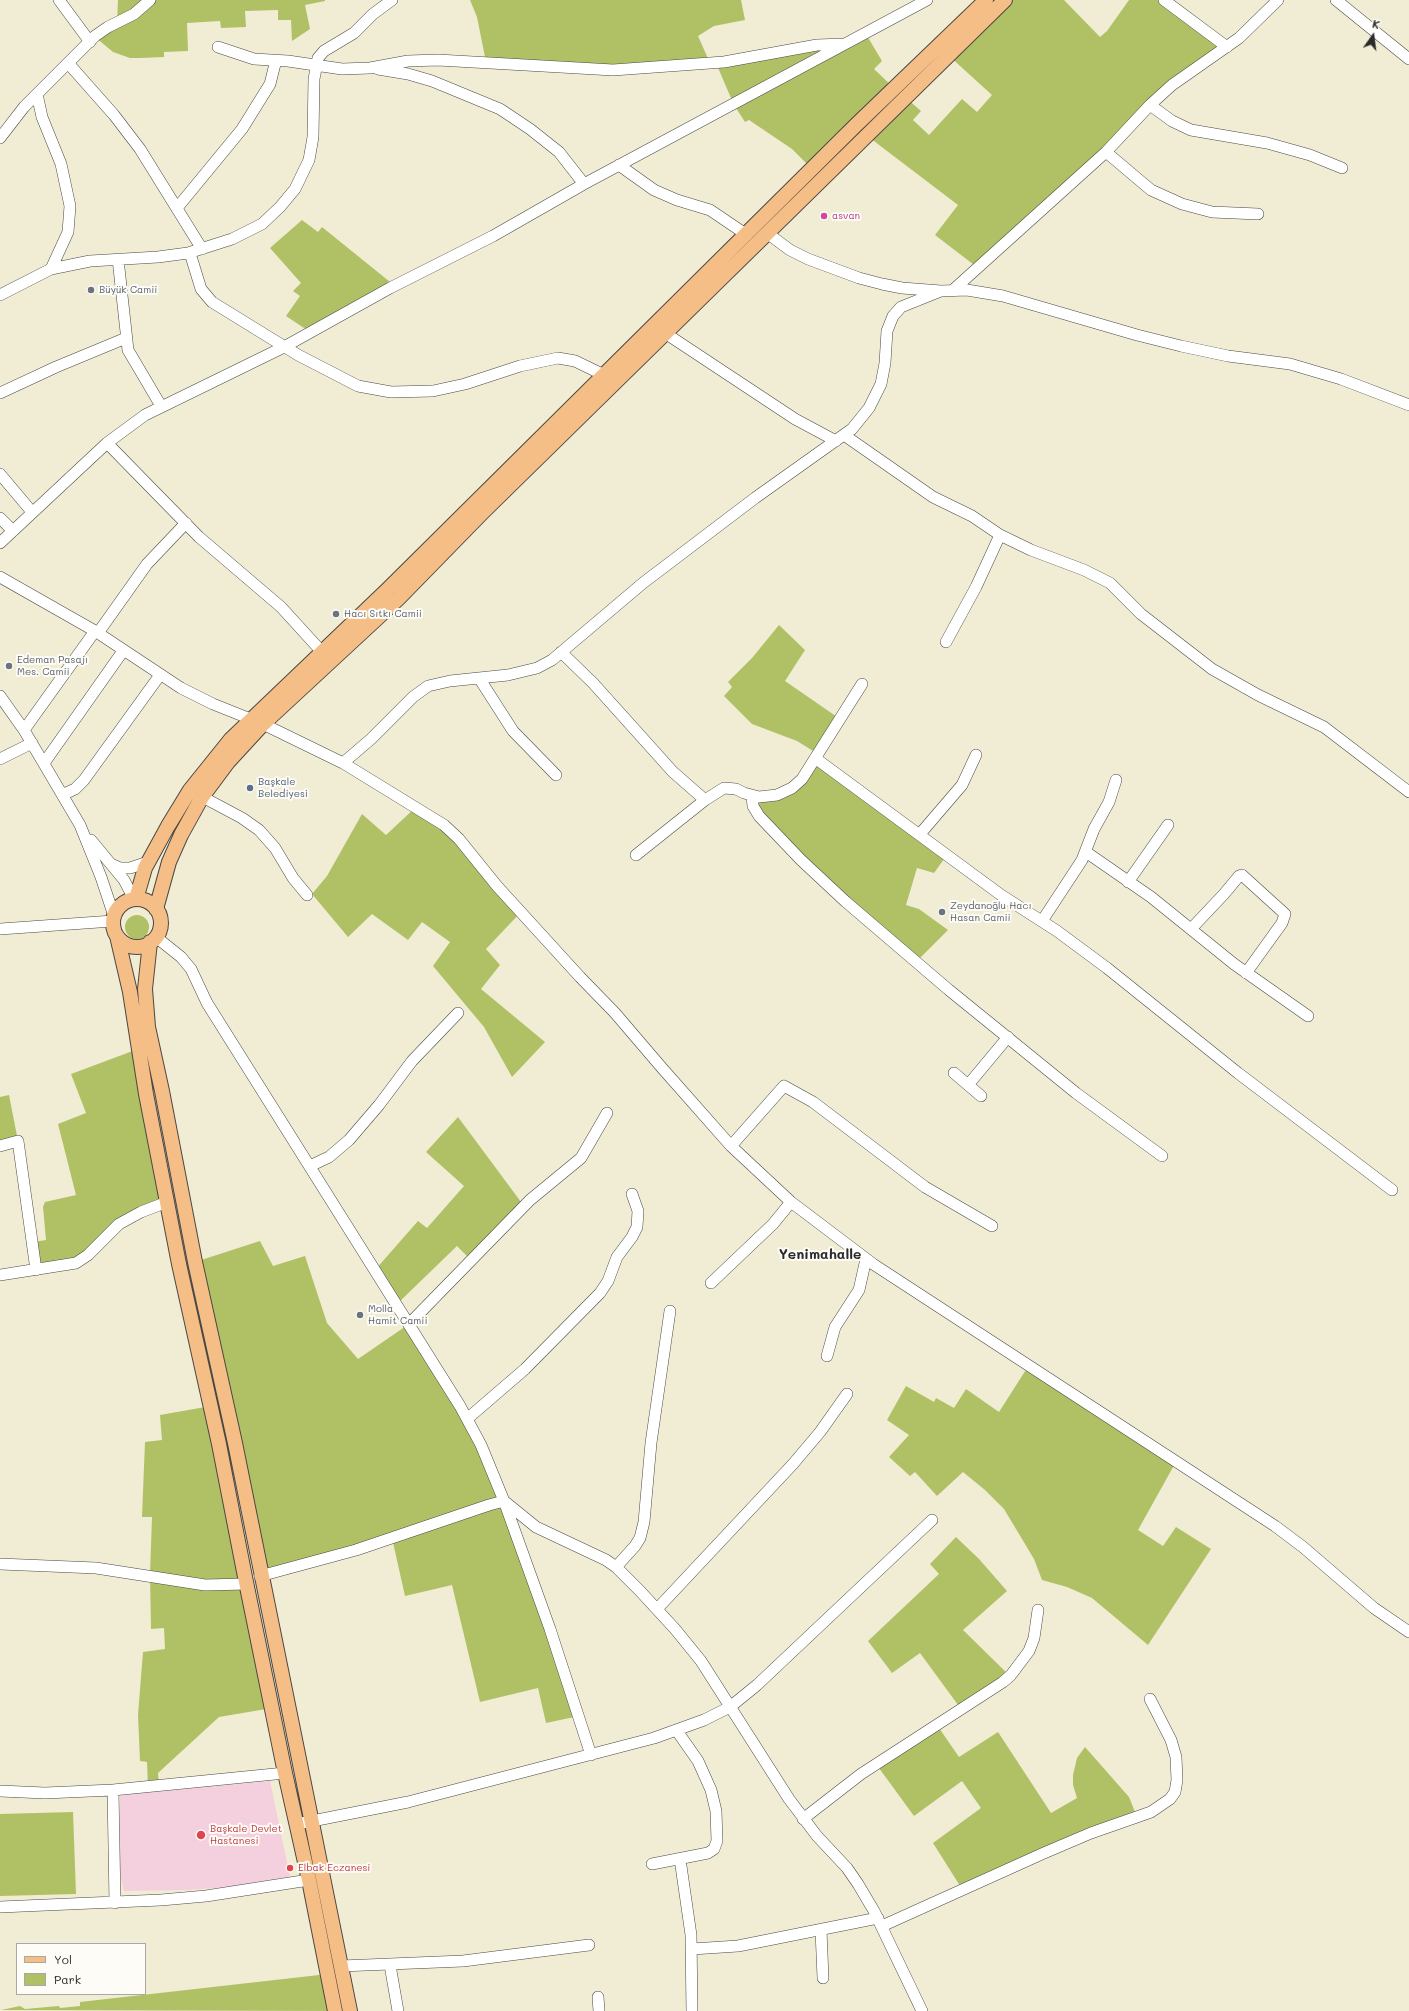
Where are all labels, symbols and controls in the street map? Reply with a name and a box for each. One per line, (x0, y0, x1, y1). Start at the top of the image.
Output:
north arrow (1353, 16, 1393, 56)
text: K (1371, 16, 1381, 32)
place label: asvan (832, 210, 860, 222)
marker: asvan (819, 211, 829, 221)
place label: Büyük Camii (99, 284, 157, 296)
marker: Büyük Camii (86, 285, 96, 295)
place label: Hacı Sıtkı Camii (344, 608, 422, 620)
marker: Hacı Sıtkı Camii (331, 609, 341, 619)
place label: Edeman Pasajı Mes. Camii (17, 654, 88, 678)
marker: Edeman Pasajı Mes. Camii (4, 661, 14, 671)
place label: Başkale Belediyesi (258, 776, 308, 800)
marker: Başkale Belediyesi (245, 783, 255, 793)
place label: Zeydanoğlu Hacı Hasan Camii (950, 900, 1032, 924)
marker: Zeydanoğlu Hacı Hasan Camii (937, 907, 947, 917)
district label: Yenimahalle (779, 1247, 861, 1263)
place label: Molla Hamit Camii (368, 1303, 427, 1326)
marker: Molla Hamit Camii (355, 1310, 365, 1320)
place label: Başkale Devlet Hastanesi (210, 1823, 282, 1846)
marker: Başkale Devlet Hastanesi (195, 1829, 207, 1841)
place label: Elbak Eczanesi (298, 1862, 370, 1874)
marker: Elbak Eczanesi (285, 1863, 295, 1873)
legend (16, 1943, 146, 1995)
text: Yol (54, 1951, 72, 1967)
text: Park (54, 1971, 81, 1987)

